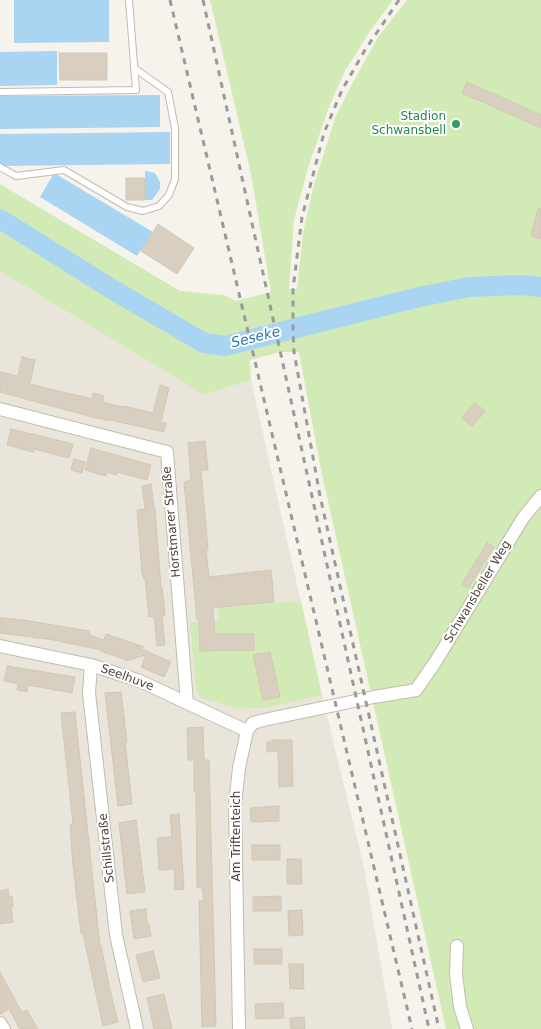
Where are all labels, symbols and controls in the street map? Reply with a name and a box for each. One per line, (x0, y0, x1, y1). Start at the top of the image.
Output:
place label: Stadion Schwansbell (371, 110, 446, 138)
marker: Stadion Schwansbell (450, 118, 462, 130)
water label: Seseke (230, 324, 282, 352)
street label: Horstmarer Straße (160, 466, 184, 578)
street label: Schwansbeller Weg (442, 538, 514, 646)
street label: Seelhuve (99, 662, 155, 694)
street label: Am Triftenteich (230, 791, 244, 881)
street label: Schillstraße (96, 812, 118, 884)

